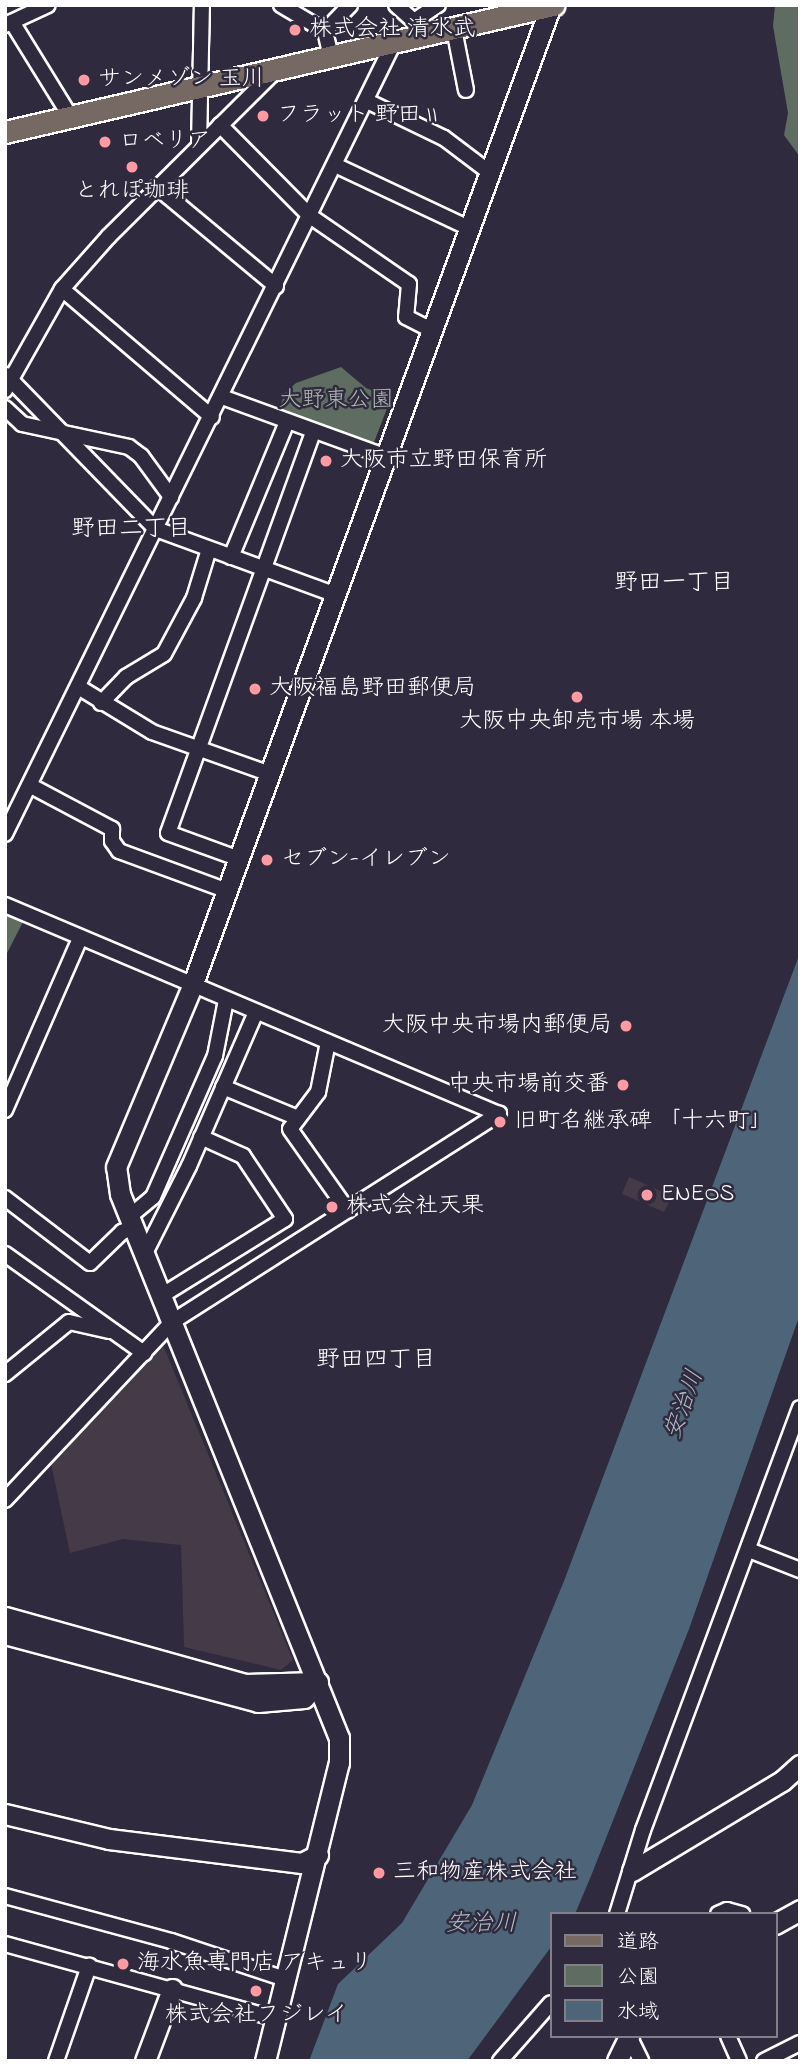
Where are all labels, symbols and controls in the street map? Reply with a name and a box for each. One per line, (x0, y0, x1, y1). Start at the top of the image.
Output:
place label: 株式会社 清水武 (309, 16, 476, 44)
marker: 株式会社 清水武 (287, 22, 303, 38)
place label: サンメゾン 玉川 (98, 66, 265, 94)
marker: サンメゾン 玉川 (76, 72, 92, 88)
place label: フラット 野田 II (277, 102, 437, 130)
marker: フラット 野田 II (255, 108, 271, 124)
place label: ロベリア (119, 128, 211, 156)
marker: ロベリア (97, 134, 113, 150)
marker: とれぽ珈琲 (124, 159, 140, 175)
place label: とれぽ珈琲 (75, 178, 189, 206)
park label: 大野東公園 (279, 387, 393, 415)
place label: 大阪市立野田保育所 (340, 447, 547, 475)
marker: 大阪市立野田保育所 (318, 453, 334, 469)
district label: 野田二丁目 (71, 516, 191, 544)
district label: 野田一丁目 (614, 570, 734, 598)
place label: 大阪福島野田郵便局 (269, 675, 476, 703)
marker: 大阪福島野田郵便局 (247, 681, 263, 697)
marker: 大阪中央卸売市場 本場 (569, 689, 585, 705)
place label: 大阪中央卸売市場 本場 (459, 708, 695, 736)
place label: セブン-イレブン (281, 846, 451, 874)
marker: セブン-イレブン (259, 852, 275, 868)
place label: 大阪中央市場内郵便局 (382, 1012, 612, 1040)
marker: 大阪中央市場内郵便局 (618, 1018, 634, 1034)
place label: 中央市場前交番 (448, 1071, 609, 1099)
marker: 中央市場前交番 (615, 1077, 631, 1093)
place label: 旧町名継承碑 「十六町」 (514, 1108, 773, 1136)
marker: 旧町名継承碑 「十六町」 (492, 1114, 508, 1130)
place label: ENEOS (661, 1181, 734, 1209)
marker: ENEOS (639, 1187, 655, 1203)
place label: 株式会社天果 (346, 1193, 484, 1221)
marker: 株式会社天果 (324, 1199, 340, 1215)
district label: 野田四丁目 (316, 1347, 436, 1375)
water label: 安治川 (659, 1366, 711, 1444)
place label: 三和物産株式会社 (393, 1859, 577, 1887)
marker: 三和物産株式会社 (371, 1865, 387, 1881)
water label: 安治川 (445, 1911, 517, 1939)
legend (550, 1912, 777, 2038)
text: 道路 (617, 1928, 659, 1958)
place label: 海水魚専門店 アキュリ (137, 1950, 373, 1978)
marker: 海水魚専門店 アキュリ (115, 1956, 131, 1972)
text: 公園 (617, 1963, 659, 1993)
marker: 株式会社フジレイ (248, 1983, 264, 1999)
text: 水域 (617, 1998, 659, 2028)
place label: 株式会社フジレイ (164, 2002, 348, 2030)

